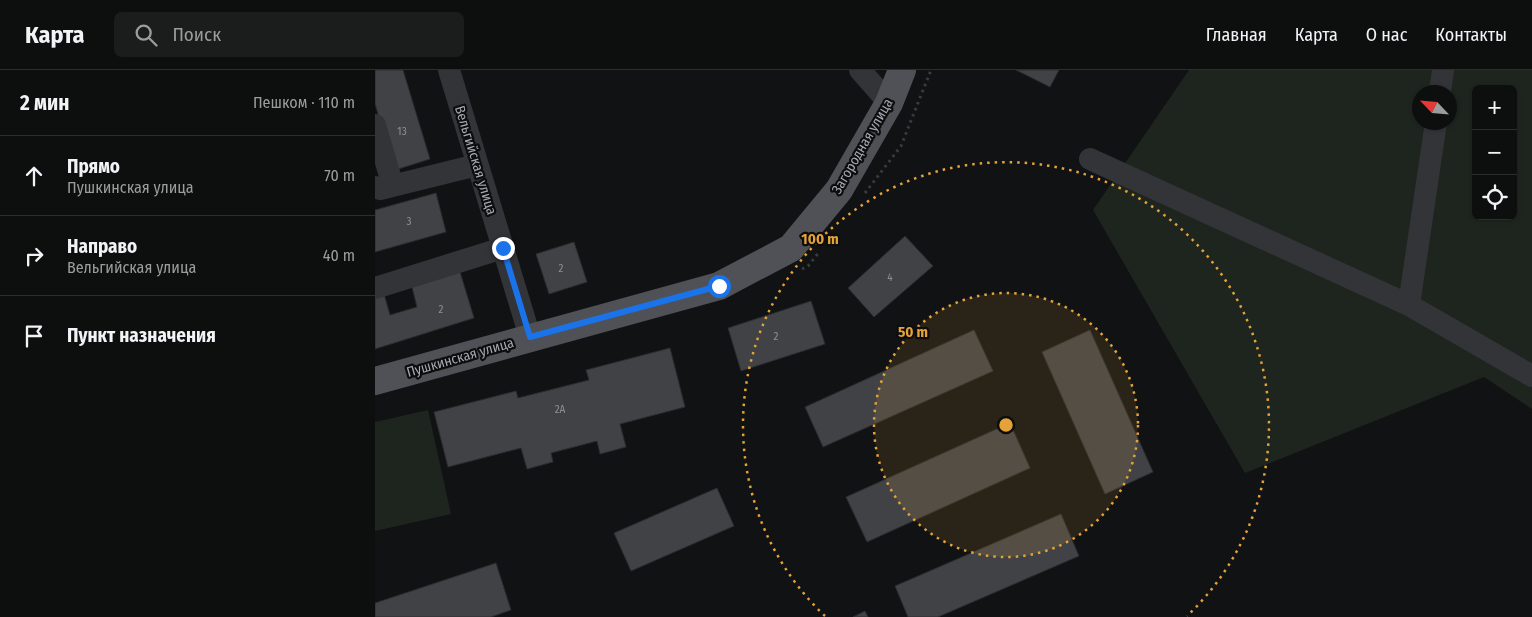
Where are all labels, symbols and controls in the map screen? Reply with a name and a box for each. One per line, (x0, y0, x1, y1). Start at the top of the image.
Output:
search box (114, 12, 464, 57)
text: Карта (25, 21, 84, 49)
icon: search (132, 21, 160, 49)
text: Поиск (172, 23, 221, 46)
text: Главная (1206, 24, 1267, 46)
text: Карта (1295, 24, 1338, 46)
text: О нас (1366, 24, 1407, 46)
text: Контакты (1435, 24, 1507, 46)
north arrow (1412, 85, 1457, 130)
map controls (1472, 85, 1517, 220)
button: + (1472, 85, 1517, 130)
text: 2 мин (20, 90, 69, 116)
text: Пешком · 110 m (253, 93, 355, 112)
street label: Загородная улица (828, 95, 897, 197)
street label: Вельгийская улица (451, 104, 500, 217)
house number: 13 (397, 125, 407, 138)
button: − (1472, 130, 1517, 175)
text: Прямо (67, 155, 120, 178)
icon: ahead (20, 162, 48, 190)
text: 70 m (324, 166, 355, 185)
button: locate (1472, 175, 1517, 220)
text: Пушкинская улица (67, 178, 194, 197)
house number: 3 (407, 215, 412, 228)
text: 100 m (801, 230, 839, 248)
text: Направо (67, 235, 137, 258)
route end (492, 237, 515, 260)
icon: right (20, 242, 48, 270)
text: 40 m (323, 246, 355, 265)
text: Вельгийская улица (67, 258, 196, 277)
house number: 2 (559, 262, 564, 275)
house number: 4 (887, 271, 893, 284)
route start (708, 275, 731, 298)
house number: 2 (439, 303, 444, 316)
icon: arrive (20, 322, 48, 350)
text: 50 m (898, 323, 928, 341)
text: Пункт назначения (67, 324, 216, 347)
house number: 2 (774, 330, 779, 343)
street label: Пушкинская улица (405, 334, 516, 381)
house number: 2А (555, 403, 566, 416)
centre of rings (997, 416, 1015, 434)

